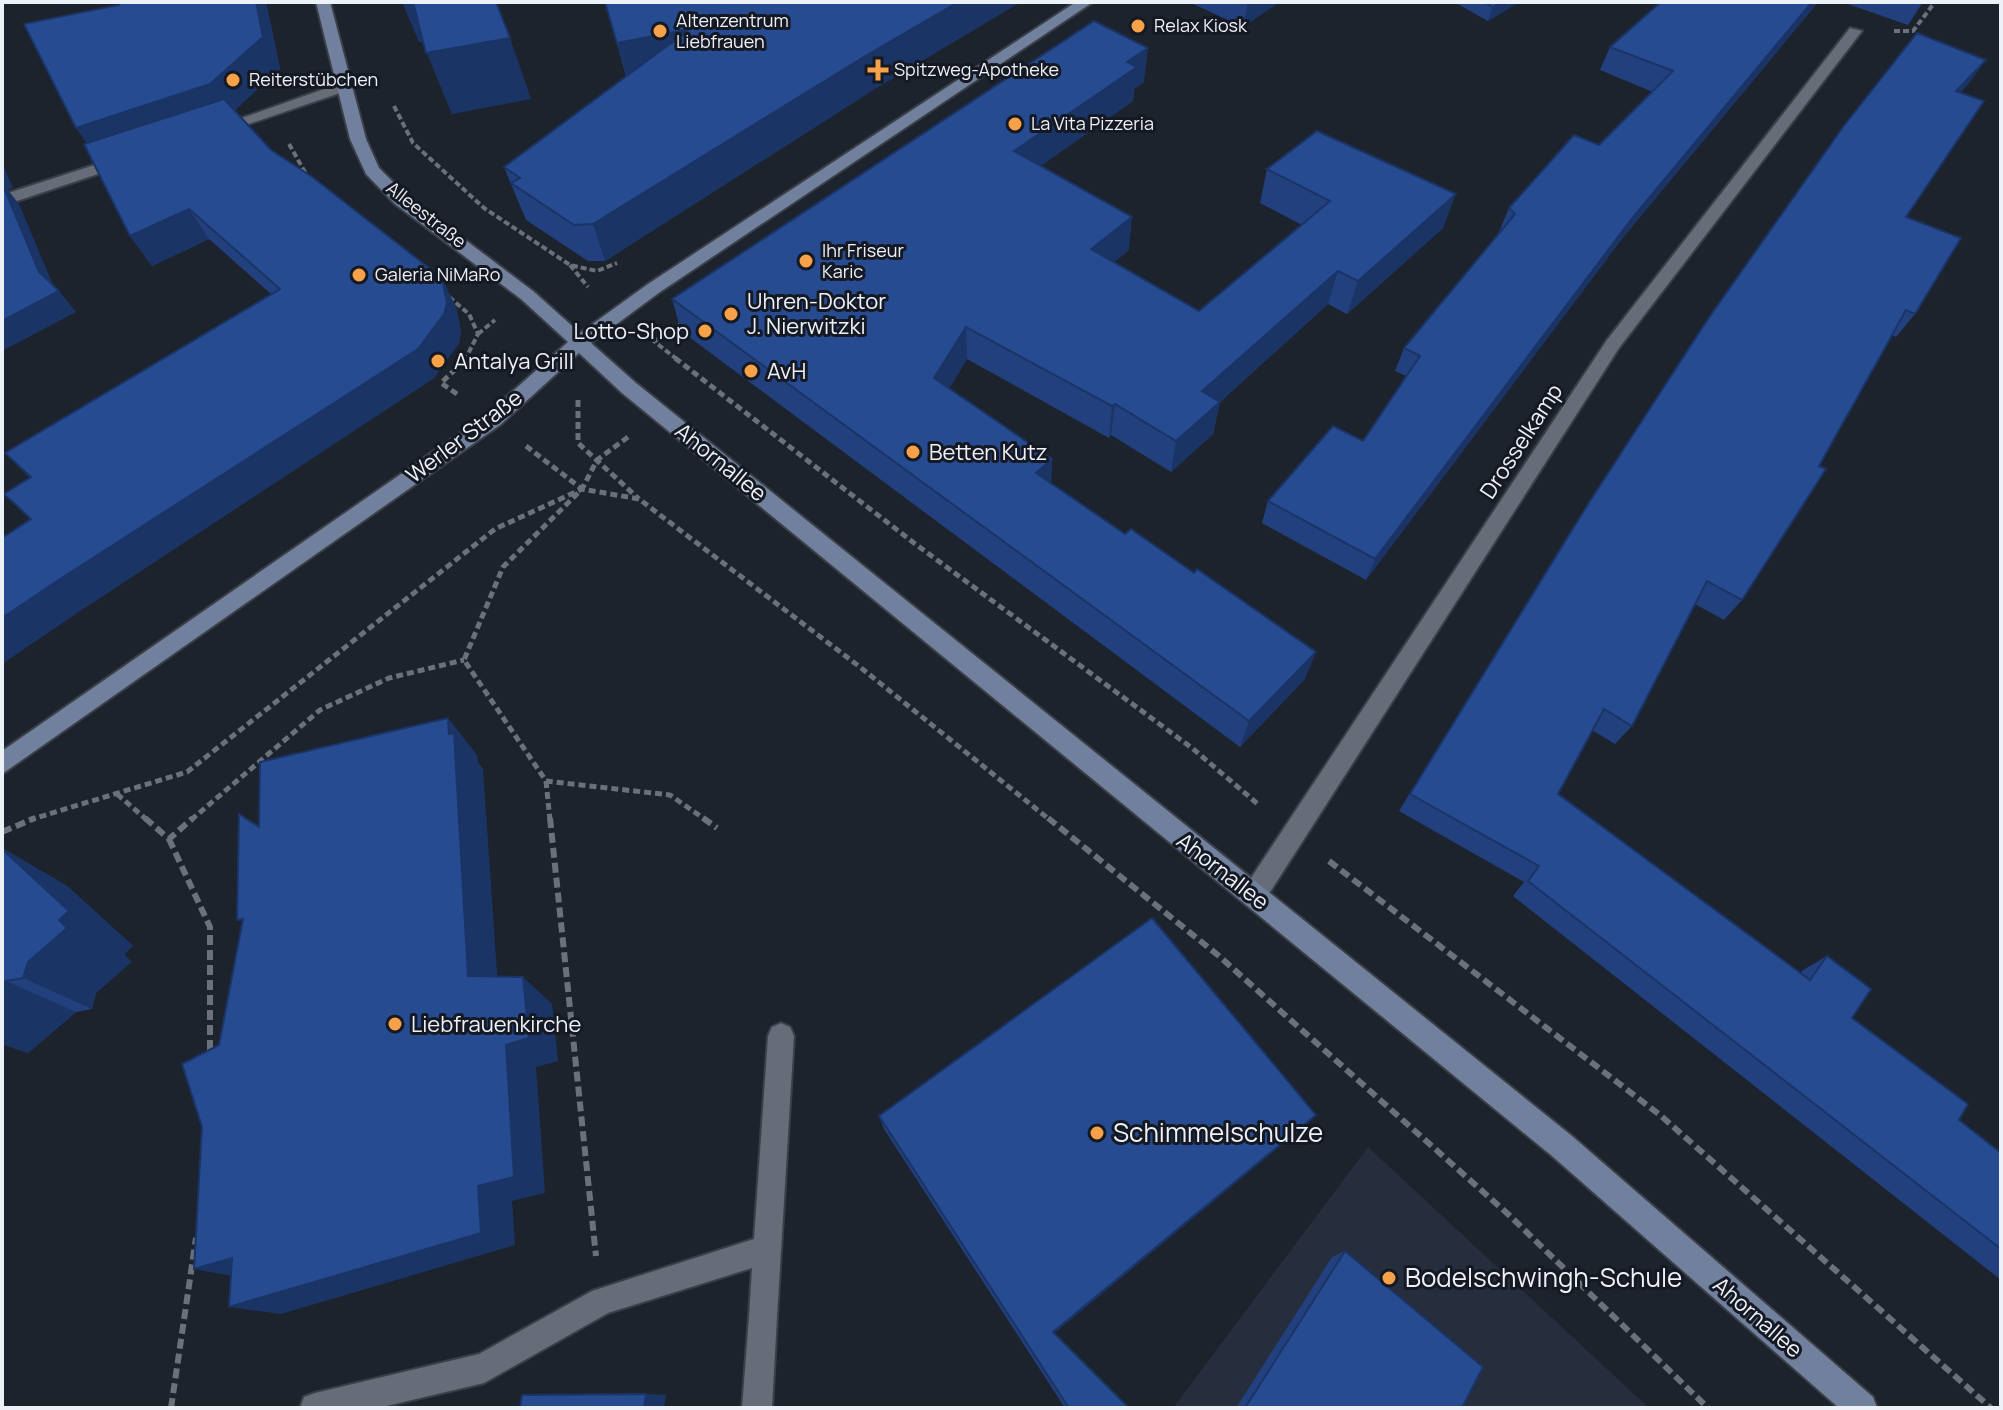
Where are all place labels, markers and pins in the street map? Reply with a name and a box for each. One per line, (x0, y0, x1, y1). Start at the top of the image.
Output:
place label: Altenzentrum Liebfrauen (676, 8, 789, 53)
place label: Relax Kiosk (1154, 13, 1248, 37)
marker: Relax Kiosk (1129, 17, 1147, 35)
marker: Altenzentrum Liebfrauen (651, 22, 669, 40)
place label: Spitzweg-Apotheke (894, 57, 1059, 81)
marker: Spitzweg-Apotheke (869, 61, 887, 79)
place label: Reiterstübchen (249, 67, 378, 91)
marker: Reiterstübchen (224, 71, 242, 89)
place label: La Vita Pizzeria (1031, 111, 1154, 135)
marker: La Vita Pizzeria (1006, 115, 1024, 133)
place label: Ihr Friseur Karic (822, 238, 904, 283)
marker: Ihr Friseur Karic (797, 252, 815, 270)
place label: Galeria NiMaRo (375, 262, 500, 286)
marker: Galeria NiMaRo (350, 266, 368, 284)
place label: Uhren-Doktor J. Nierwitzki (747, 286, 886, 341)
marker: Uhren-Doktor J. Nierwitzki (722, 305, 740, 323)
place label: Lotto-Shop (574, 316, 689, 346)
marker: Lotto-Shop (696, 322, 714, 340)
place label: Antalya Grill (454, 346, 574, 376)
marker: Antalya Grill (429, 352, 447, 370)
place label: AvH (767, 356, 806, 386)
marker: AvH (742, 362, 760, 380)
place label: Betten Kutz (929, 437, 1047, 467)
marker: Betten Kutz (904, 443, 922, 461)
place label: Liebfrauenkirche (411, 1009, 581, 1039)
marker: Liebfrauenkirche (386, 1015, 404, 1033)
place label: Schimmelschulze (1113, 1114, 1323, 1150)
marker: Schimmelschulze (1088, 1124, 1106, 1142)
place label: Bodelschwingh-Schule (1405, 1259, 1682, 1295)
marker: Bodelschwingh-Schule (1380, 1269, 1398, 1287)

